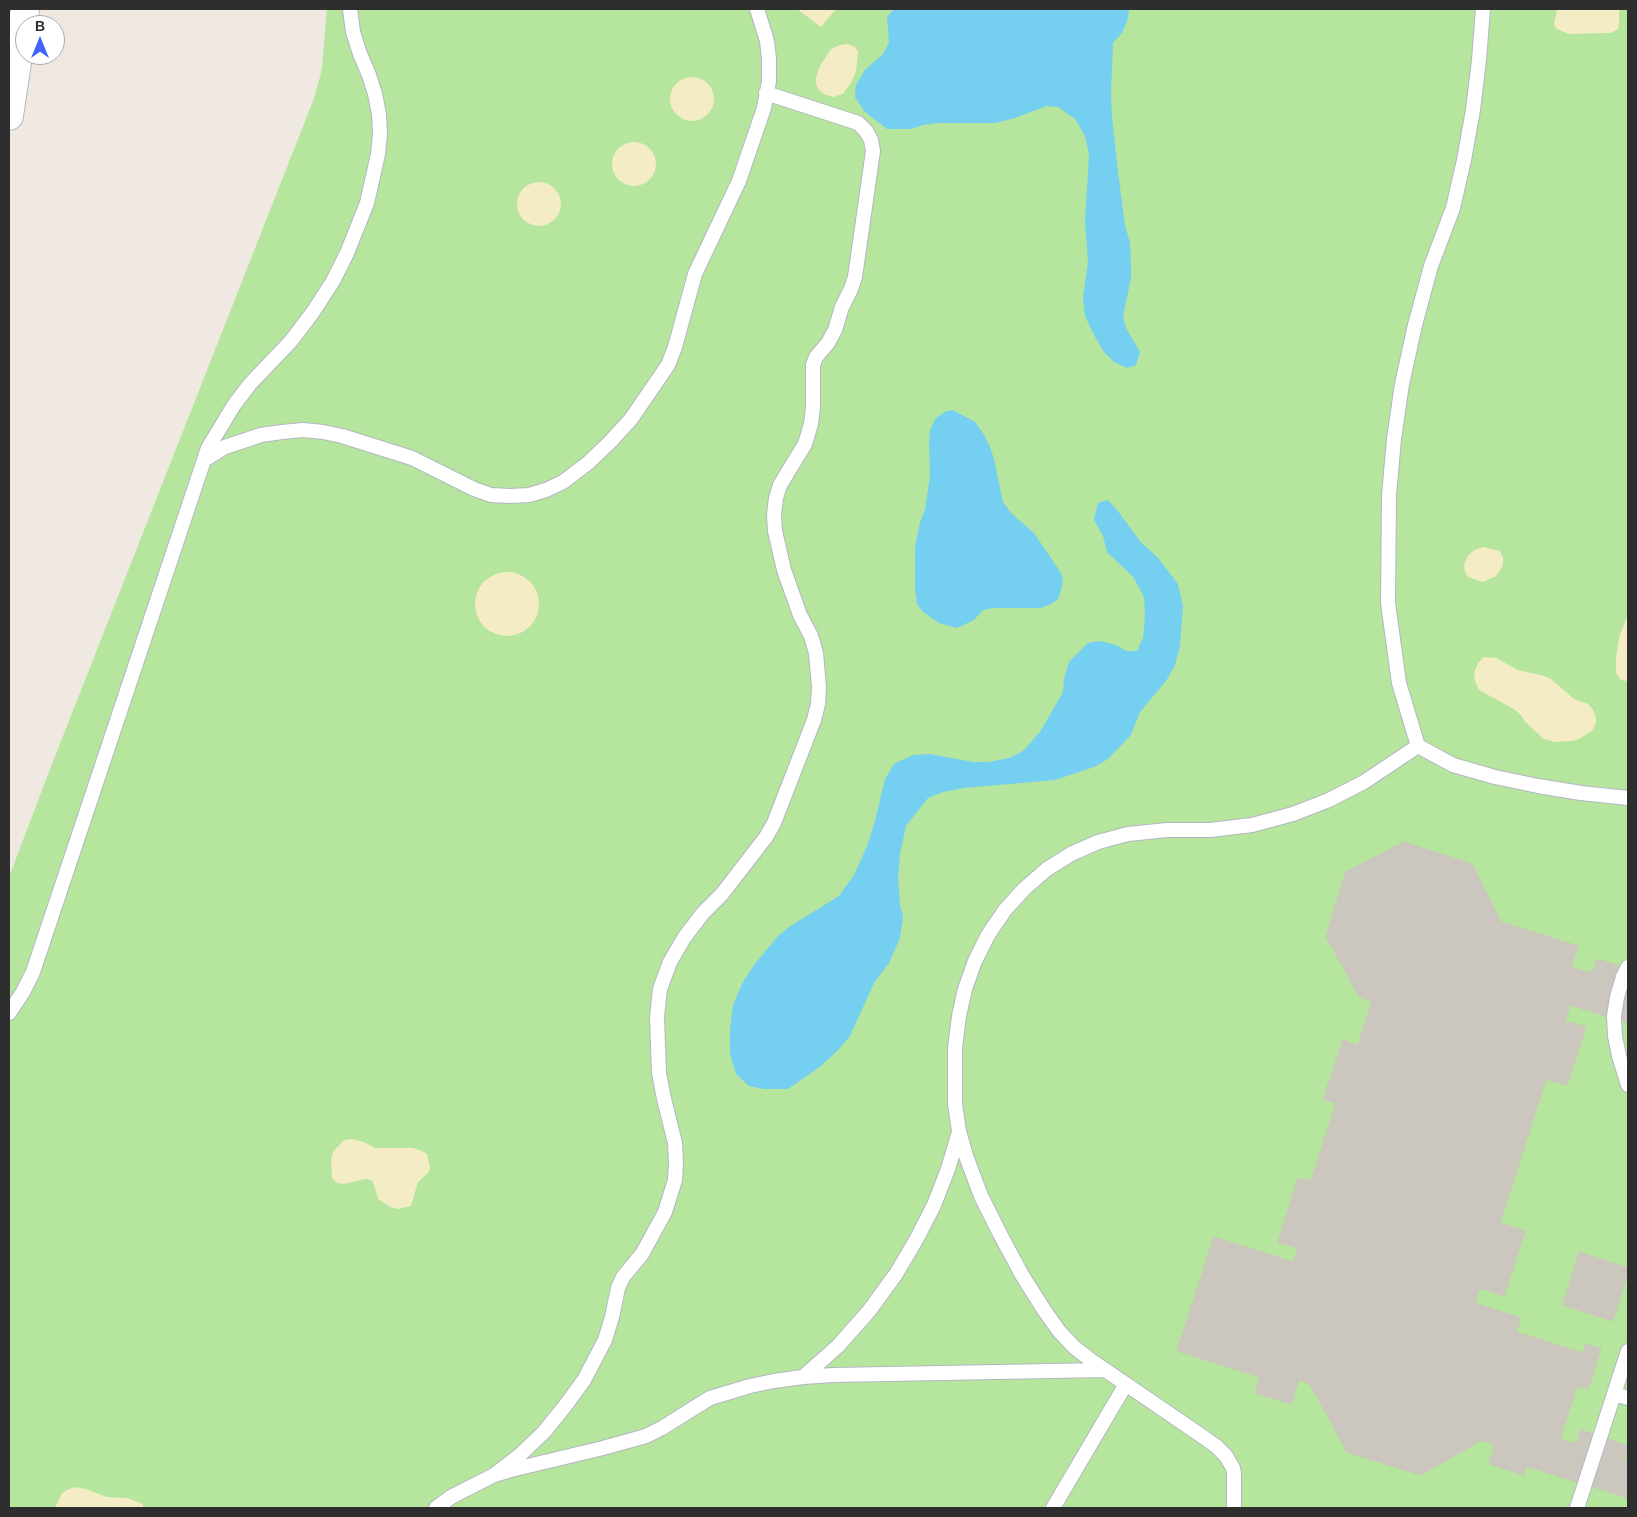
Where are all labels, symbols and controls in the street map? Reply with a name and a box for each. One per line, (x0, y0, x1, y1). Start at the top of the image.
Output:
north arrow (15, 15, 65, 65)
text: B (35, 18, 45, 34)

